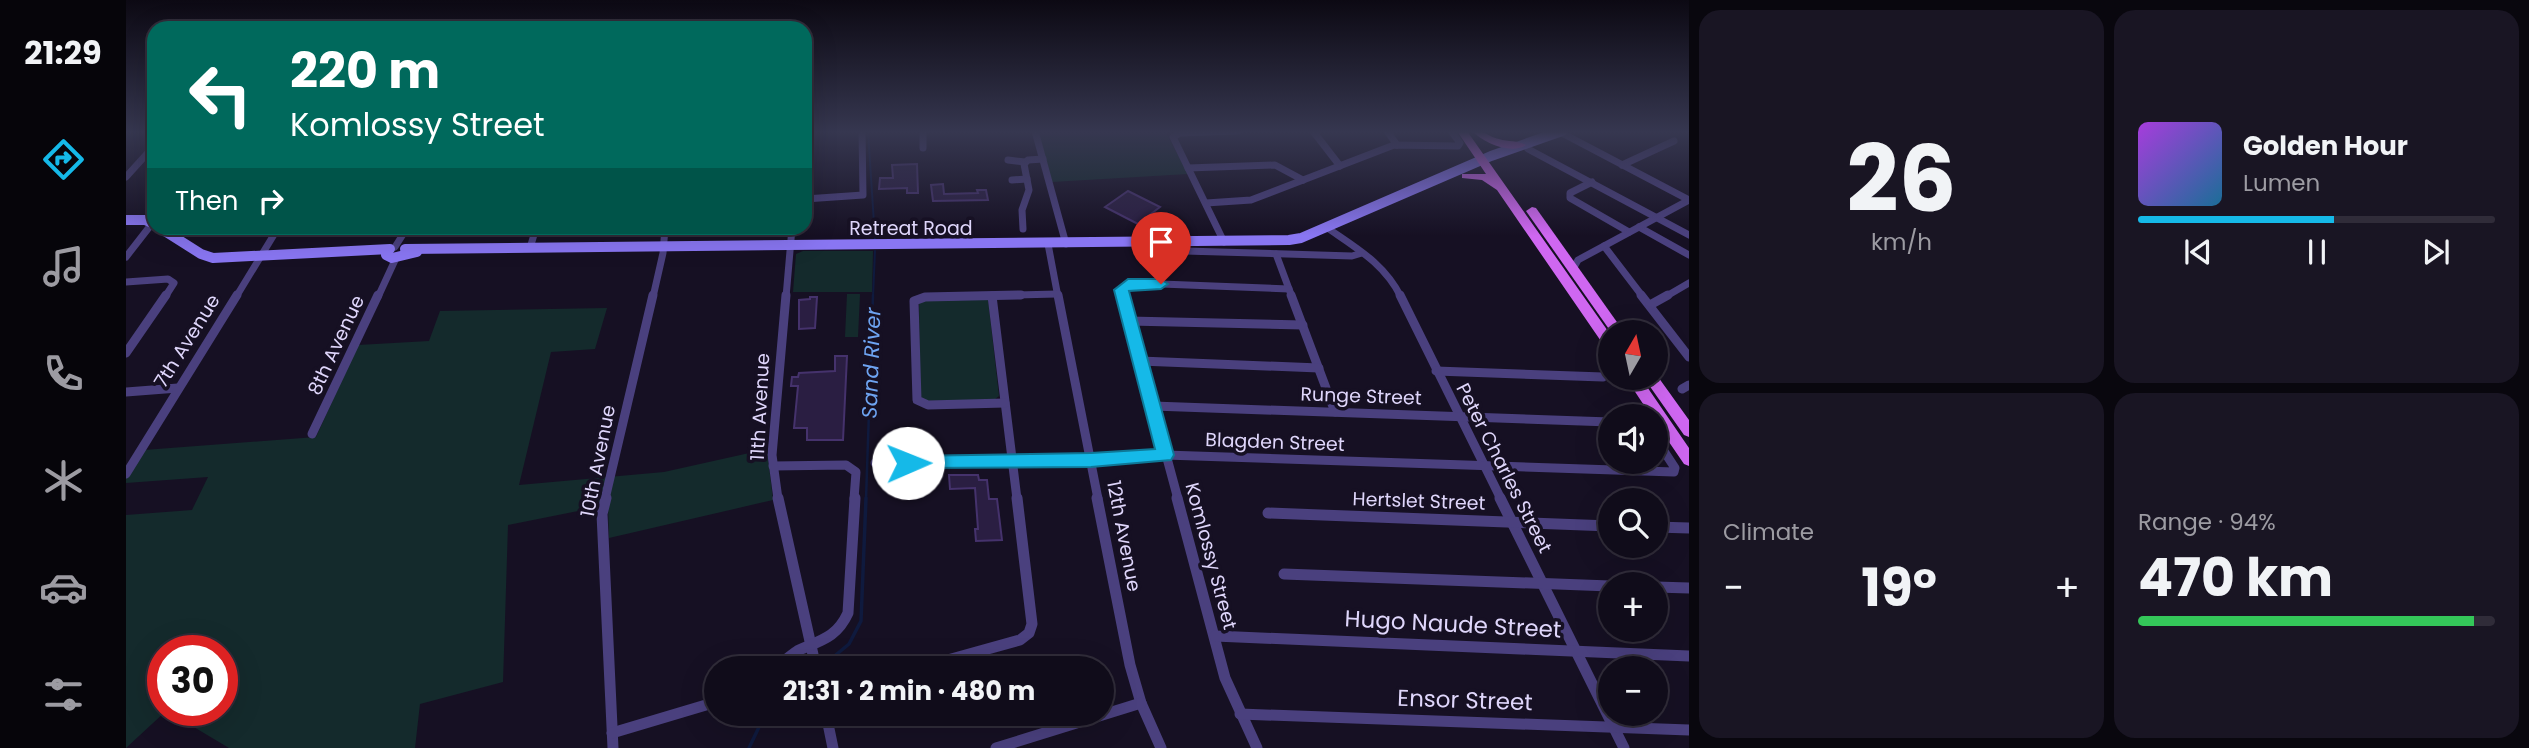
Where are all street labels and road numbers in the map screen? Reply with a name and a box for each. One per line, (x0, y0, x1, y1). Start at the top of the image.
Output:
street label: Retreat Road (849, 215, 973, 242)
street label: 7th Avenue (147, 289, 227, 393)
street label: 8th Avenue (301, 291, 371, 399)
street label: 11th Avenue (744, 353, 776, 461)
street label: Peter Charles Street (1449, 378, 1559, 558)
street label: Runge Street (1300, 380, 1422, 412)
street label: 10th Avenue (574, 403, 622, 519)
street label: Blagden Street (1205, 426, 1345, 458)
street label: 12th Avenue (1100, 478, 1148, 594)
street label: Komlossy Street (1178, 479, 1244, 633)
street label: Hertslet Street (1352, 485, 1486, 517)
street label: Hugo Naude Street (1344, 602, 1562, 646)
street label: Ensor Street (1397, 682, 1533, 718)

